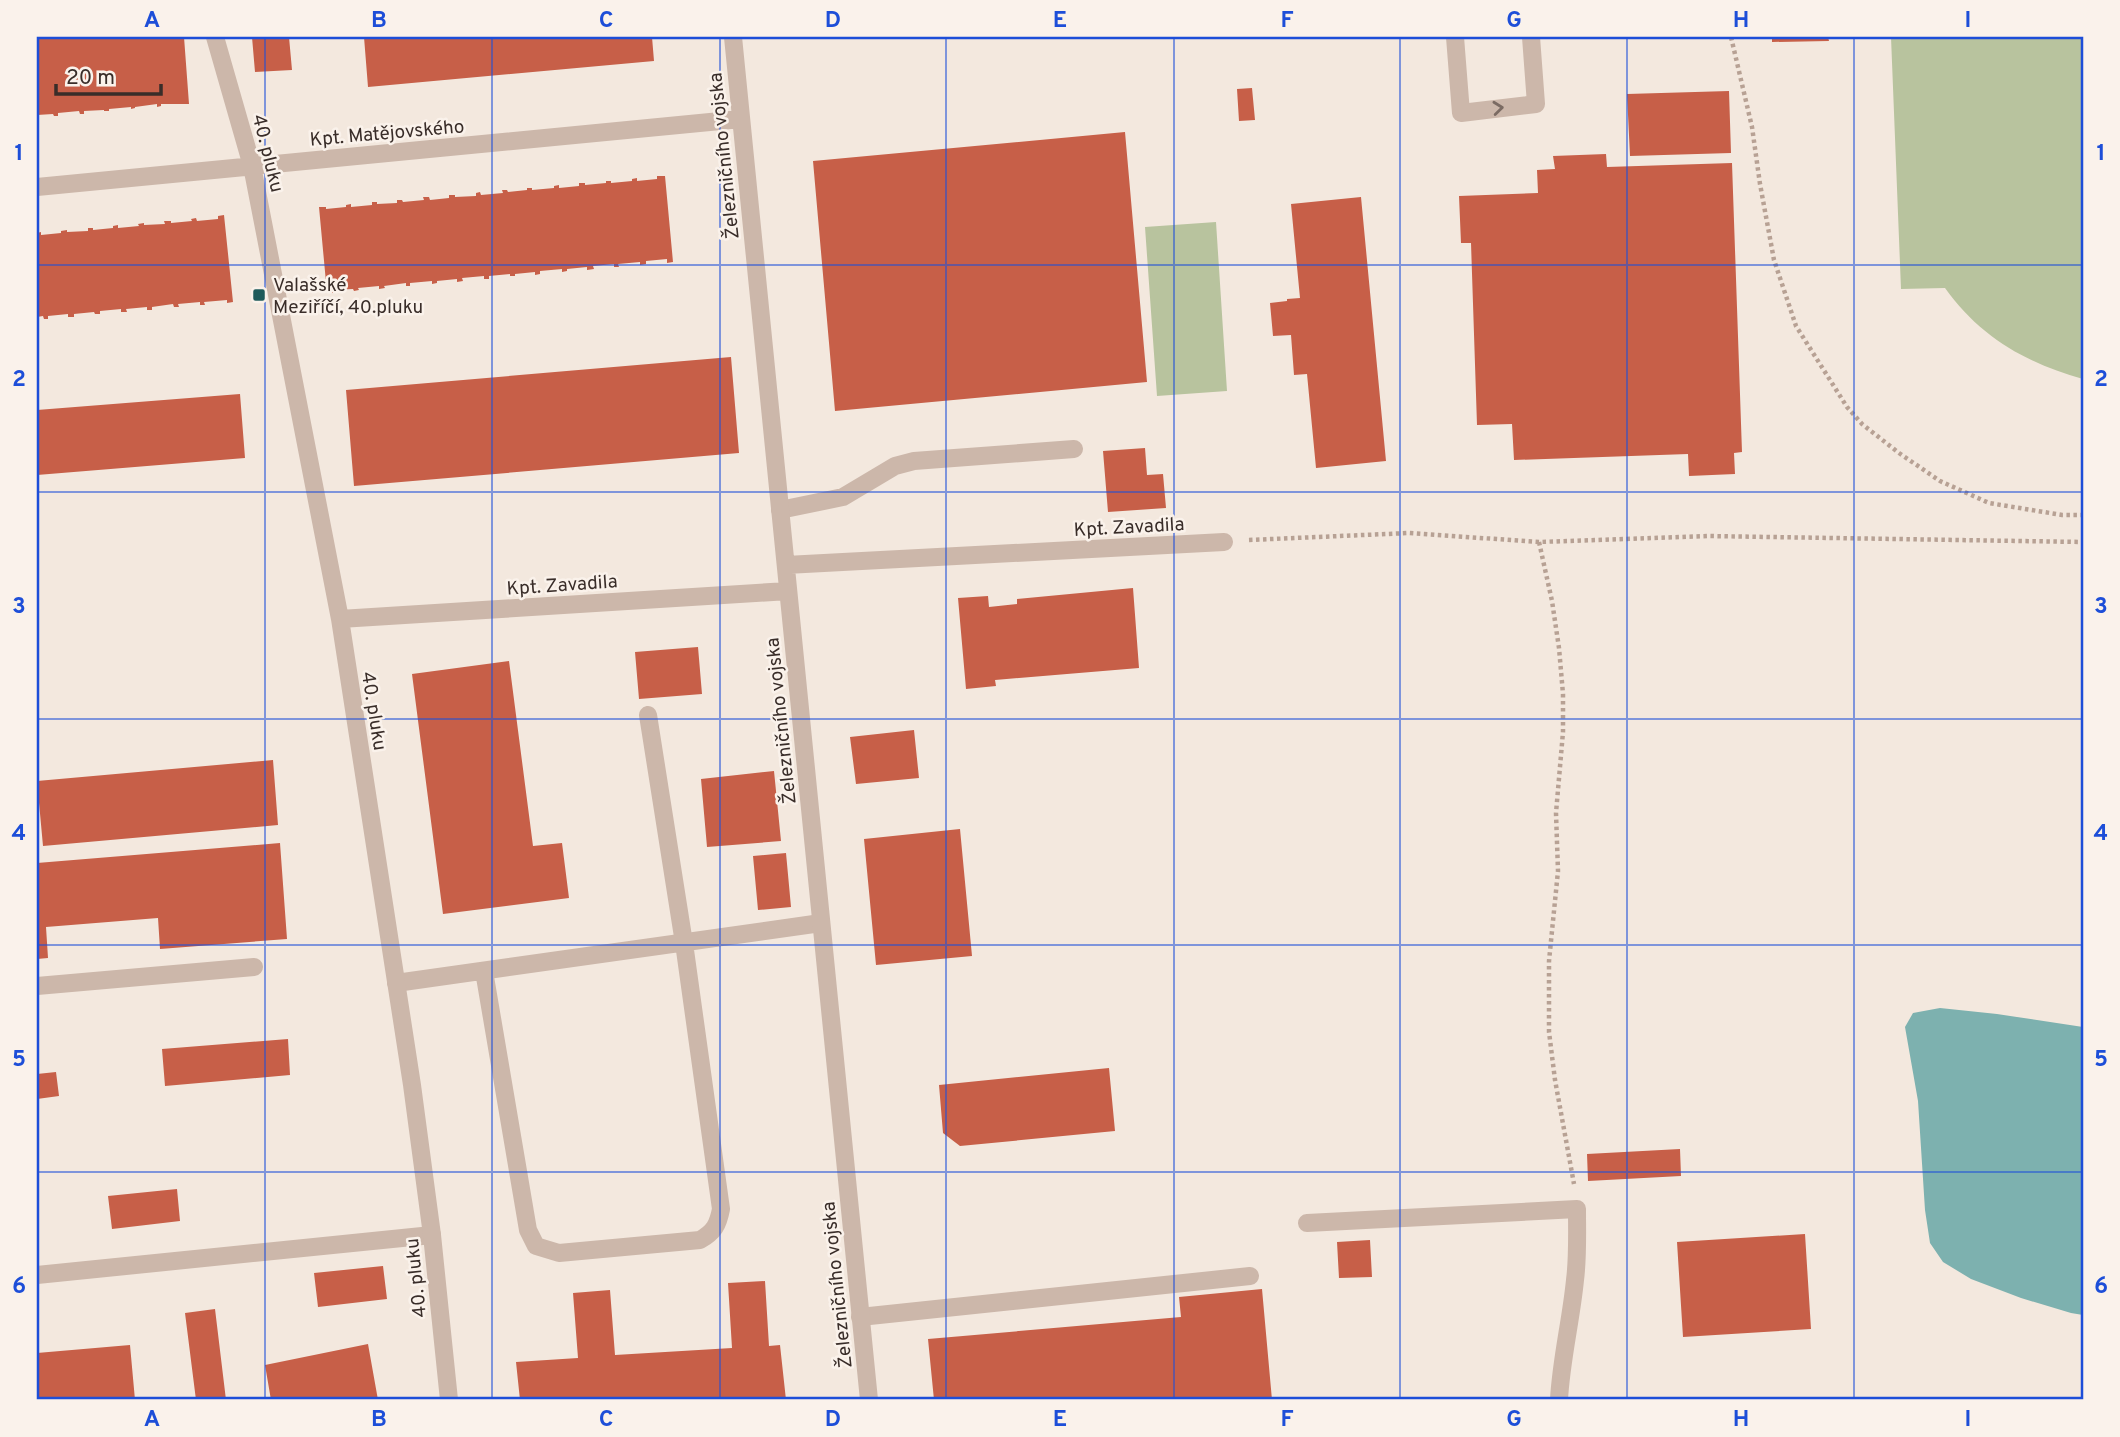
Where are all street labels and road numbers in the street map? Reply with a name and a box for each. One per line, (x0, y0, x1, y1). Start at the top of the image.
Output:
street label: Železničního vojska (703, 71, 746, 240)
street label: 40. pluku (246, 112, 288, 195)
street label: Kpt. Matějovského (309, 115, 466, 153)
street label: Kpt. Zavadila (1073, 513, 1185, 543)
street label: Kpt. Zavadila (506, 570, 618, 602)
street label: Železničního vojska (760, 636, 803, 805)
street label: 40. pluku (355, 670, 391, 753)
street label: Železničního vojska (816, 1200, 859, 1369)
street label: 40. pluku (401, 1237, 433, 1319)

